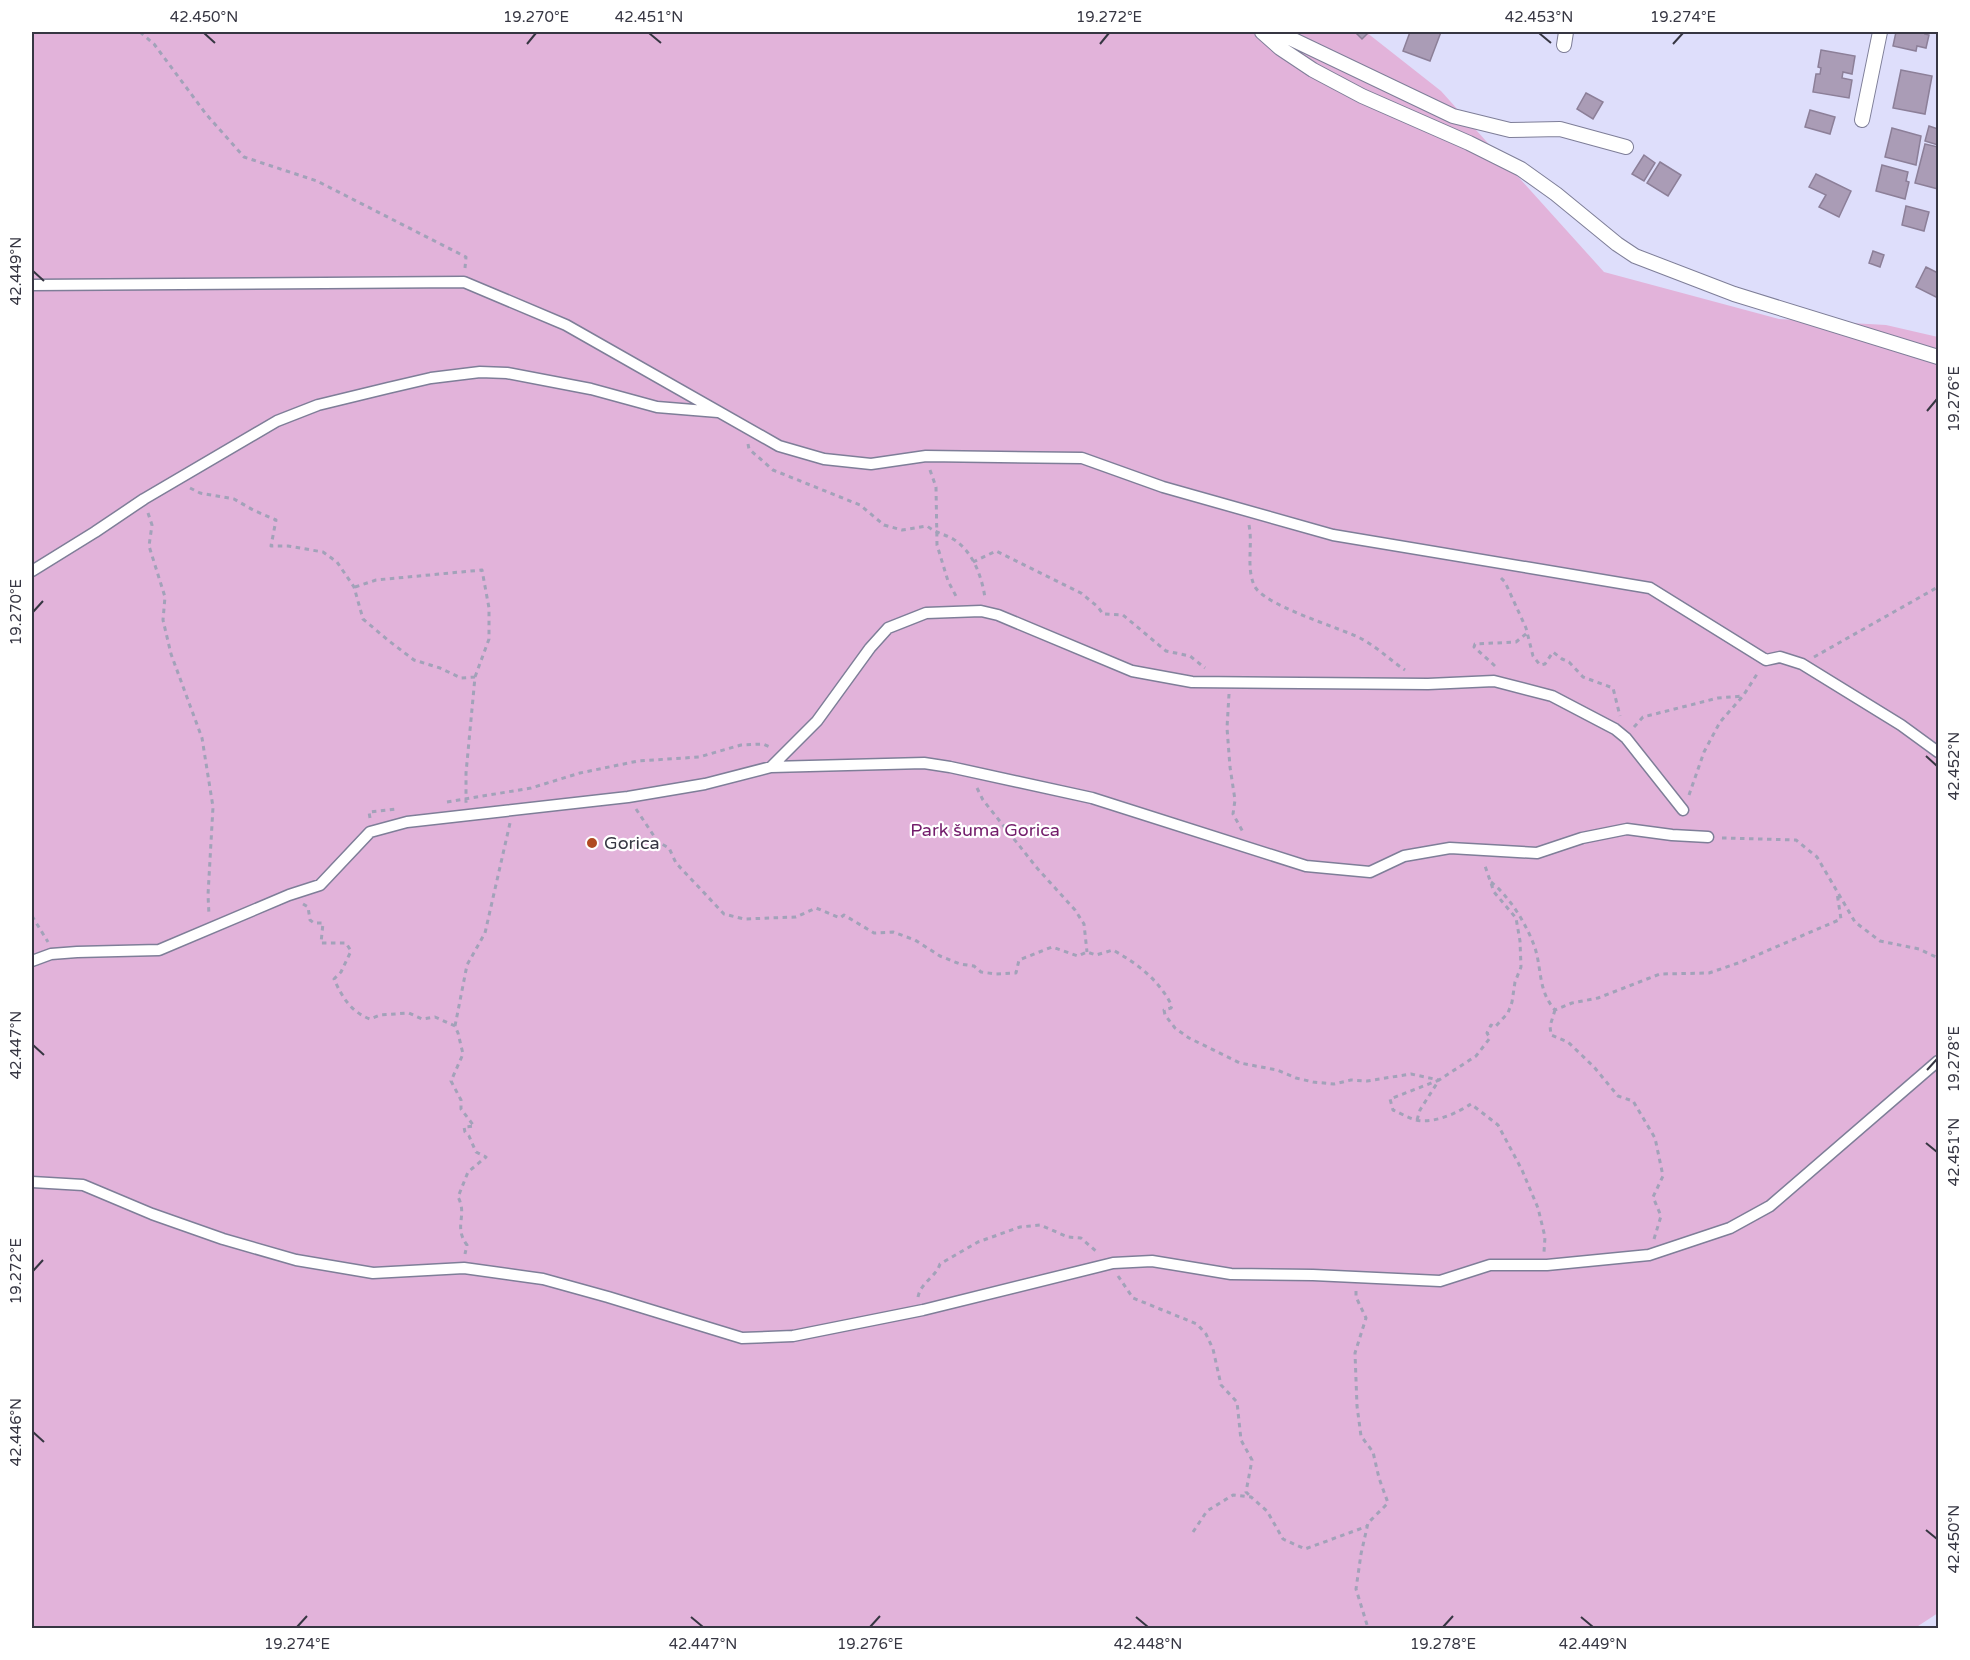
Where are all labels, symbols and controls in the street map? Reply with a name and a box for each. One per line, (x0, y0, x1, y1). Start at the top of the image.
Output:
text: 42.450°N (170, 8, 238, 26)
text: 19.270°E (503, 8, 569, 26)
text: 42.451°N (615, 8, 683, 26)
text: 19.272°E (1076, 8, 1142, 26)
text: 42.453°N (1505, 8, 1573, 26)
text: 19.274°E (1650, 8, 1716, 26)
text: 42.449°N (7, 237, 25, 305)
text: 19.276°E (1945, 366, 1963, 432)
text: 19.270°E (7, 579, 25, 645)
text: 42.452°N (1945, 732, 1963, 800)
park label: Park šuma Gorica (910, 819, 1060, 841)
place label: Gorica (604, 832, 660, 854)
marker: Gorica (585, 836, 599, 850)
text: 42.447°N (7, 1011, 25, 1079)
text: 19.278°E (1945, 1026, 1963, 1092)
text: 42.451°N (1945, 1118, 1963, 1186)
text: 19.272°E (7, 1238, 25, 1304)
text: 42.446°N (7, 1398, 25, 1466)
text: 42.450°N (1945, 1505, 1963, 1573)
text: 19.274°E (264, 1635, 330, 1653)
text: 42.447°N (669, 1635, 737, 1653)
text: 19.276°E (837, 1635, 903, 1653)
text: 42.448°N (1114, 1635, 1182, 1653)
text: 19.278°E (1410, 1635, 1476, 1653)
text: 42.449°N (1559, 1635, 1627, 1653)

